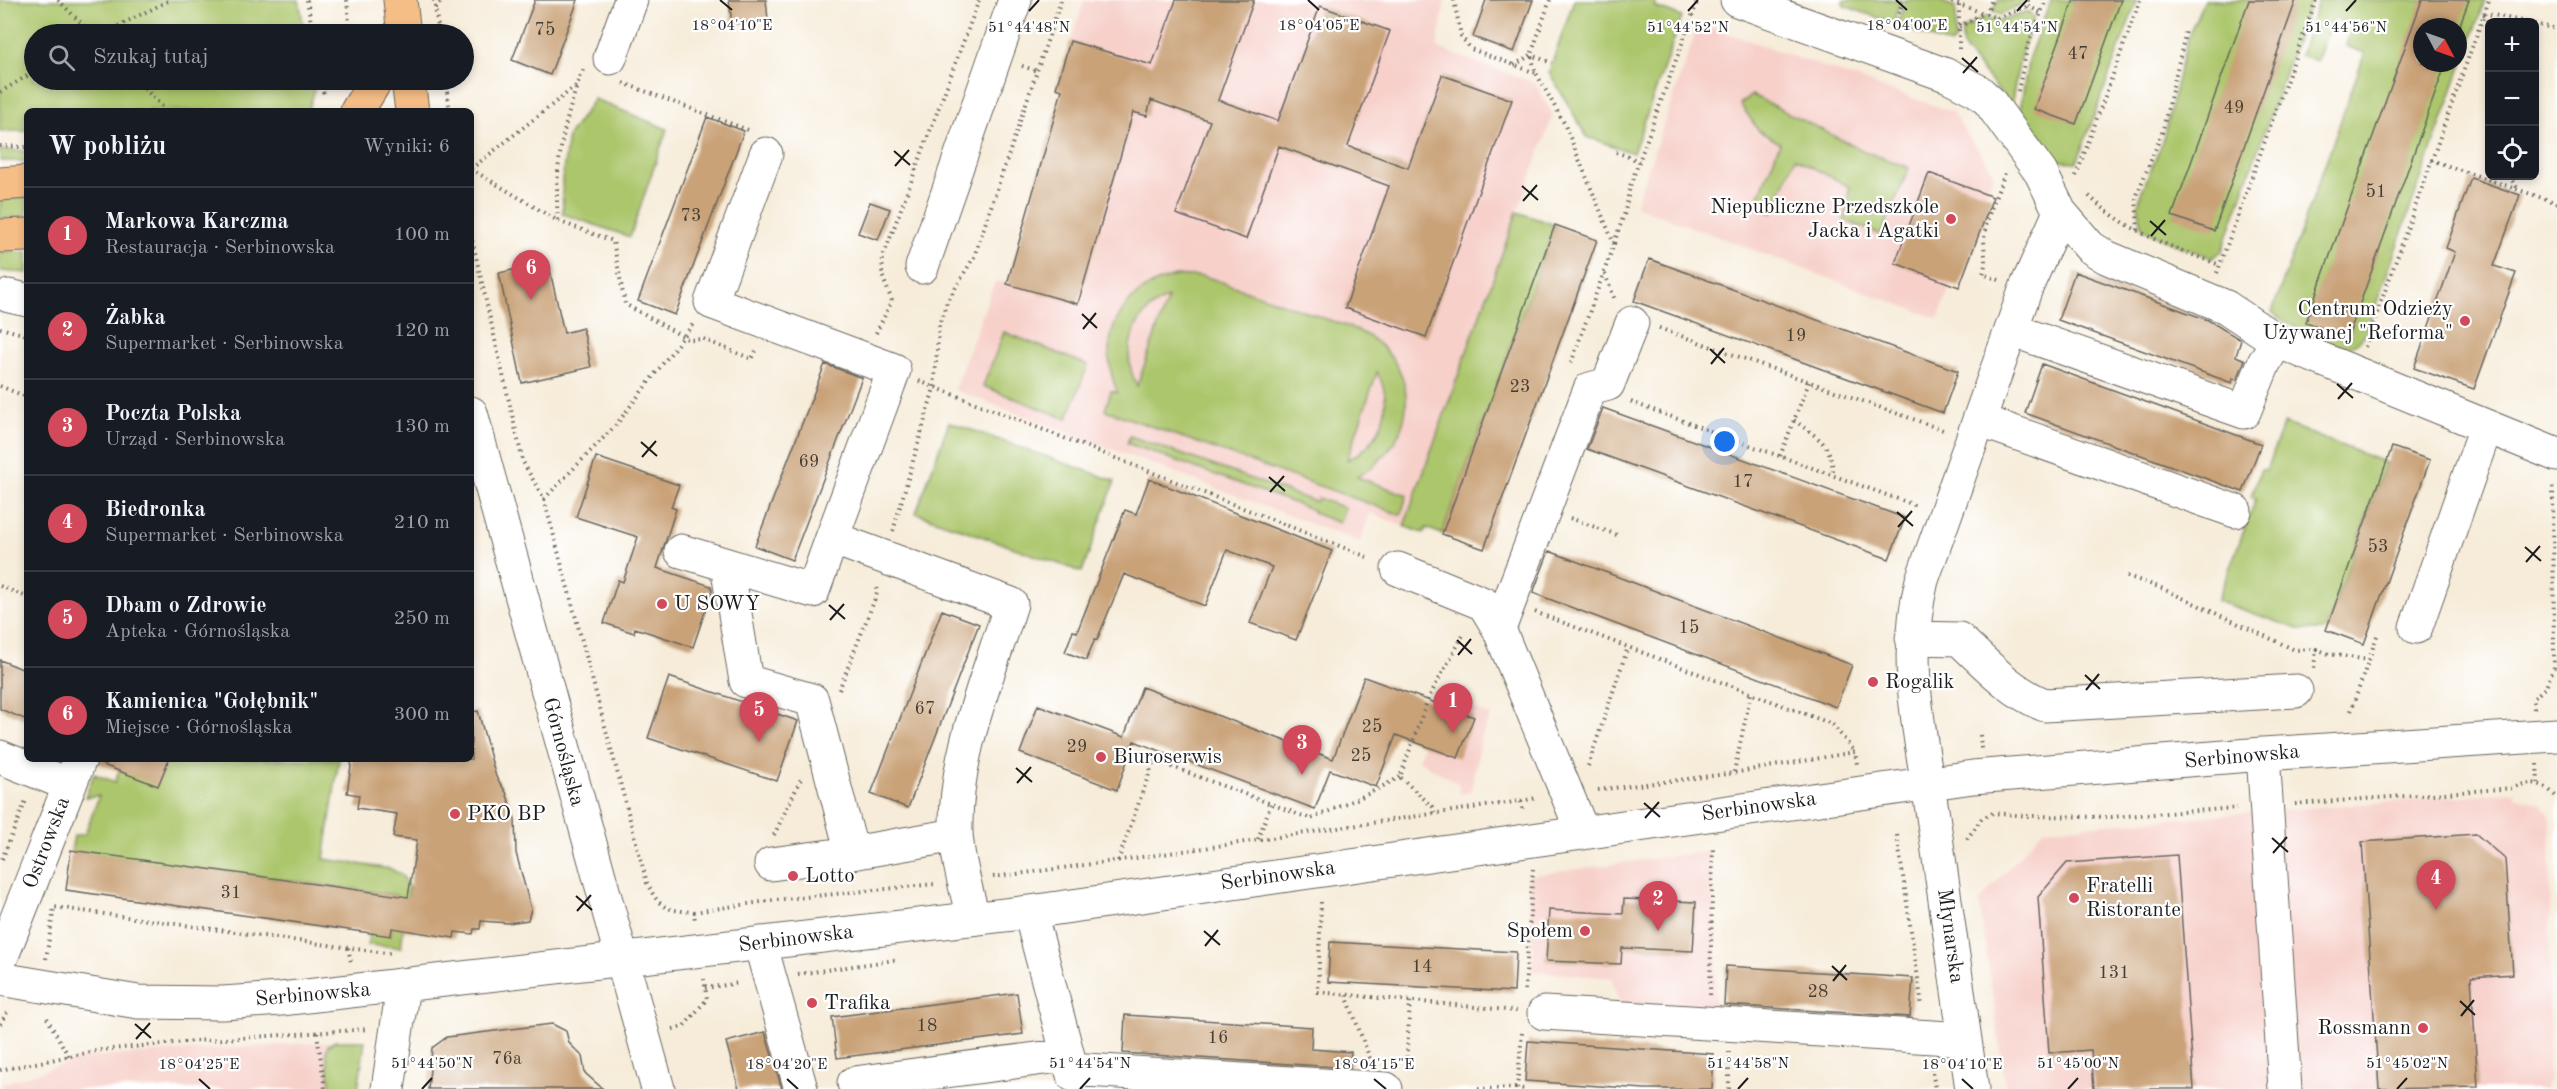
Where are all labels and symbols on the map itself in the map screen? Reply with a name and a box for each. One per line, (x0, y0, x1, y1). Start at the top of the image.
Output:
north arrow (2413, 18, 2467, 72)
text: 18°04'10"E (692, 19, 772, 34)
text: 18°04'05"E (1279, 19, 1359, 34)
text: 18°04'00"E (1867, 19, 1947, 34)
house number: 75 (535, 21, 555, 39)
text: 51°44'48"N (988, 21, 1070, 36)
text: 51°44'52"N (1647, 21, 1729, 36)
text: 51°44'54"N (1976, 21, 2058, 36)
text: 51°44'56"N (2305, 21, 2387, 36)
house number: 47 (2068, 45, 2088, 63)
house number: 49 (2224, 99, 2244, 117)
house number: 51 (2366, 183, 2386, 201)
place label: Niepubliczne Przedszkole Jacka i Agatki (1710, 197, 1939, 242)
house number: 73 (681, 207, 701, 225)
marker: Niepubliczne Przedszkole Jacka i Agatki (1944, 212, 1958, 226)
pin: 6 (512, 250, 550, 300)
place label: Centrum Odzieży Używanej "Reforma" (2262, 299, 2453, 344)
marker: Centrum Odzieży Używanej "Reforma" (2458, 314, 2472, 328)
house number: 19 (1786, 327, 1806, 345)
house number: 23 (1510, 378, 1530, 396)
your location (1710, 427, 1739, 456)
house number: 69 (799, 453, 819, 471)
house number: 17 (1733, 473, 1753, 491)
house number: 53 (2368, 538, 2388, 556)
place label: U SOWY (674, 594, 760, 615)
marker: U SOWY (655, 597, 669, 611)
house number: 15 (1679, 619, 1699, 637)
place label: Rogalik (1885, 672, 1955, 693)
marker: Rogalik (1866, 675, 1880, 689)
pin: 1 (1434, 684, 1472, 733)
pin: 5 (740, 692, 778, 742)
street label: Górnośląska (538, 695, 588, 809)
house number: 67 (915, 700, 935, 718)
house number: 25 (1362, 718, 1382, 736)
pin: 3 (1282, 726, 1322, 775)
house number: 29 (1067, 738, 1087, 756)
street label: Serbinowska (2183, 741, 2301, 773)
place label: Biuroserwis (1113, 747, 1222, 768)
house number: 25 (1351, 747, 1371, 765)
marker: Biuroserwis (1094, 750, 1108, 764)
street label: Serbinowska (1700, 789, 1818, 825)
street label: Ostrowska (20, 794, 74, 892)
place label: PKO BP (467, 804, 546, 825)
marker: PKO BP (448, 807, 462, 821)
street label: Serbinowska (1219, 858, 1337, 894)
pin: 4 (2416, 860, 2456, 910)
place label: Lotto (805, 866, 855, 887)
marker: Lotto (786, 869, 800, 883)
place label: Fratelli Ristorante (2086, 876, 2181, 921)
pin: 2 (1638, 882, 1678, 931)
house number: 31 (221, 884, 241, 902)
street label: Młynarska (1933, 887, 1967, 985)
marker: Fratelli Ristorante (2067, 891, 2081, 905)
place label: Społem (1507, 921, 1573, 942)
street label: Serbinowska (737, 922, 855, 956)
marker: Społem (1578, 924, 1592, 938)
house number: 14 (1412, 958, 1432, 976)
house number: 131 (2098, 964, 2130, 982)
street label: Serbinowska (254, 979, 372, 1011)
house number: 28 (1808, 983, 1828, 1001)
place label: Trafika (824, 993, 890, 1014)
marker: Trafika (805, 996, 819, 1010)
house number: 18 (917, 1017, 937, 1035)
place label: Rossmann (2318, 1018, 2411, 1039)
marker: Rossmann (2416, 1021, 2430, 1035)
house number: 16 (1208, 1029, 1228, 1047)
house number: 76a (492, 1050, 522, 1068)
text: 51°44'50"N (391, 1057, 473, 1072)
text: 51°44'54"N (1049, 1057, 1131, 1072)
text: 51°44'58"N (1707, 1057, 1789, 1072)
text: 51°45'00"N (2037, 1057, 2119, 1072)
text: 51°45'02"N (2366, 1057, 2448, 1072)
text: 18°04'25"E (159, 1058, 239, 1073)
text: 18°04'20"E (747, 1058, 827, 1073)
text: 18°04'15"E (1334, 1058, 1414, 1073)
text: 18°04'10"E (1922, 1058, 2002, 1073)

